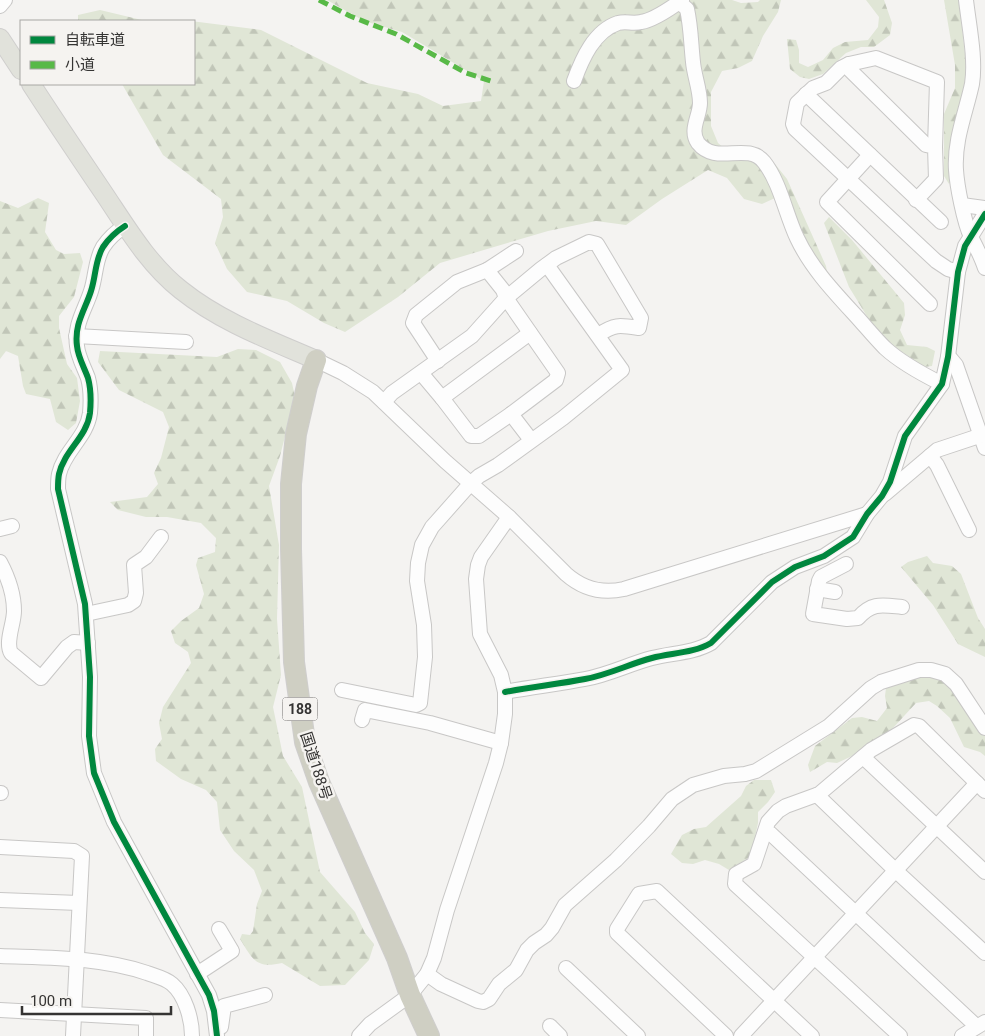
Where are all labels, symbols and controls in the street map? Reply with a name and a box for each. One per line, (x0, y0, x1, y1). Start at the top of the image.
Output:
legend (20, 20, 195, 85)
text: 自転車道 (65, 31, 125, 49)
text: 小道 (65, 56, 95, 74)
road number: 188 (282, 698, 318, 721)
street label: 国道188号 (297, 730, 335, 802)
scale bar (22, 984, 171, 1016)
text: 100 m (30, 992, 72, 1010)

